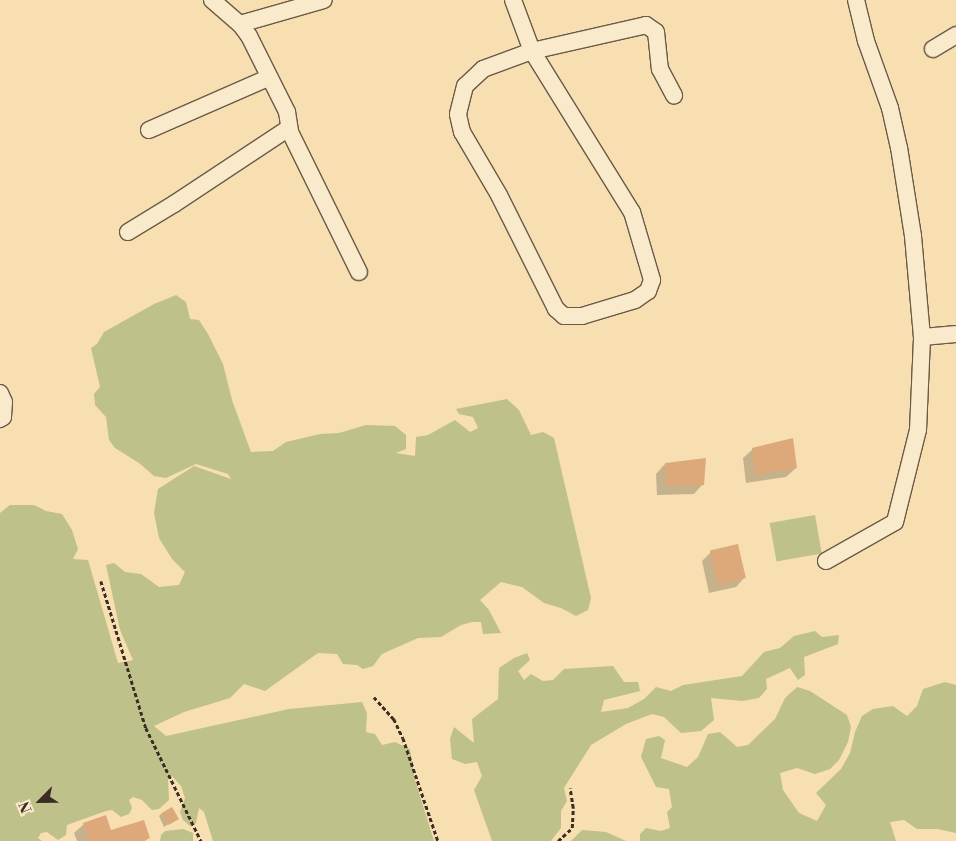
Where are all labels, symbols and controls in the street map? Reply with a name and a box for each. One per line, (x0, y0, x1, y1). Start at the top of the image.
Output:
north arrow (15, 776, 65, 826)
text: N (16, 798, 37, 815)

